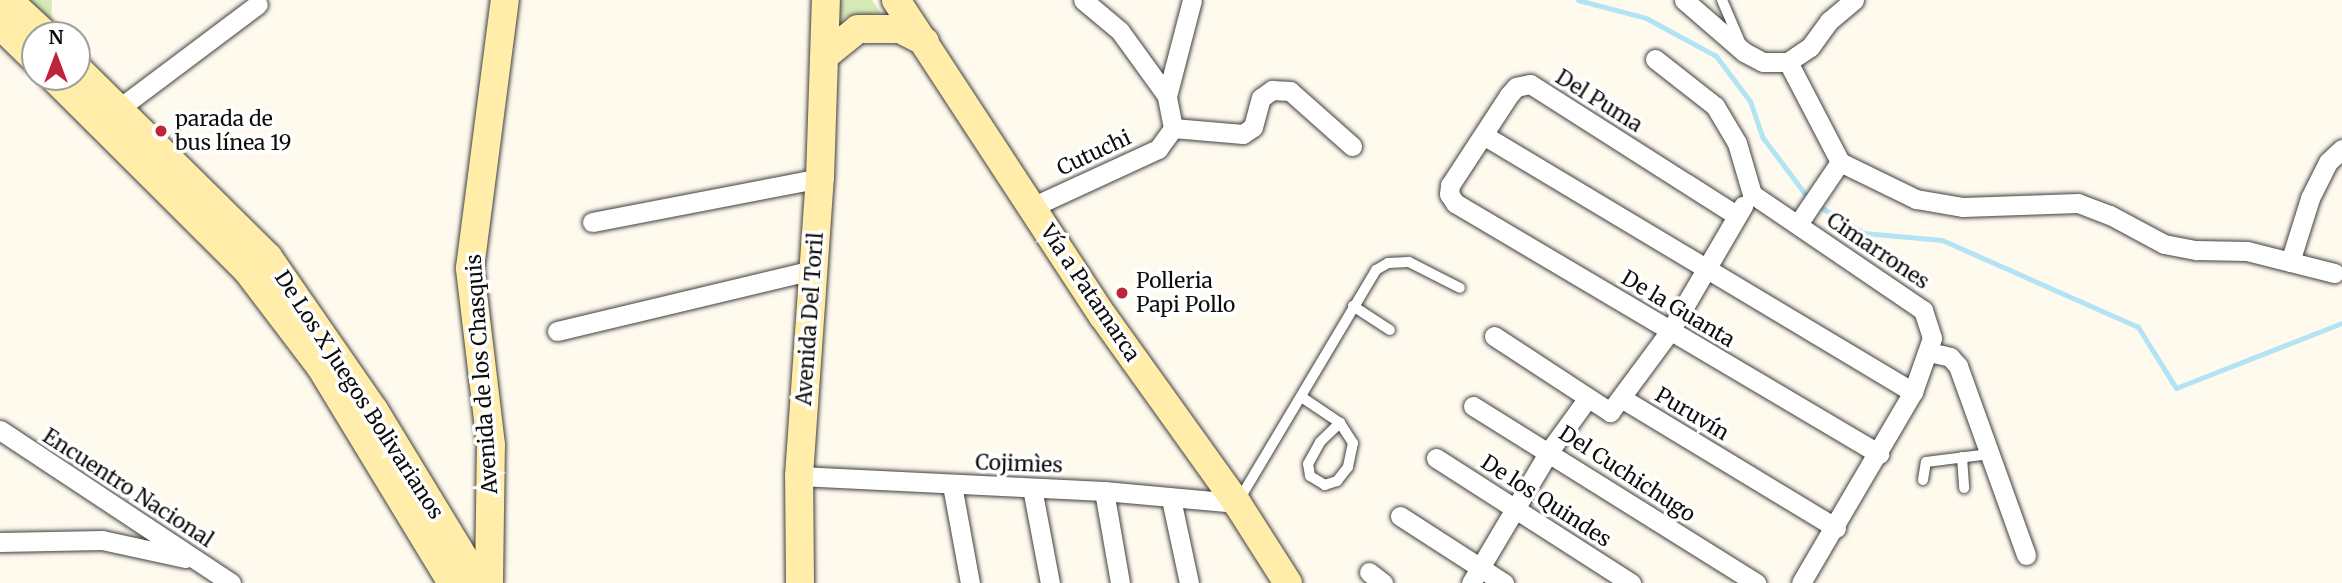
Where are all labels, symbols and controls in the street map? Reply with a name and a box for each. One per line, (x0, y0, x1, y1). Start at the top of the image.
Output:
north arrow (21, 21, 91, 91)
text: N (48, 25, 64, 49)
street label: Del Puma (1551, 64, 1647, 138)
place label: parada de bus línea 19 (175, 106, 292, 156)
marker: parada de bus línea 19 (153, 123, 169, 139)
street label: Cutuchi (1053, 125, 1135, 181)
street label: Cimarrones (1822, 207, 1934, 295)
street label: Vía a Patamarca (1035, 220, 1145, 366)
street label: Avenida Del Toril (791, 232, 829, 406)
street label: Avenida de los Chasquis (461, 253, 503, 495)
street label: De la Guanta (1617, 265, 1739, 353)
street label: De Los X Juegos Bolivarianos (269, 266, 449, 524)
place label: Polleria Papi Pollo (1136, 268, 1235, 318)
marker: Polleria Papi Pollo (1114, 285, 1130, 301)
street label: Puruvín (1651, 382, 1733, 446)
street label: Del Cuchichugo (1554, 421, 1700, 527)
street label: Encuentro Nacional (38, 423, 218, 553)
street label: Cojimìes (975, 450, 1063, 478)
street label: De los Quindes (1476, 450, 1616, 552)

